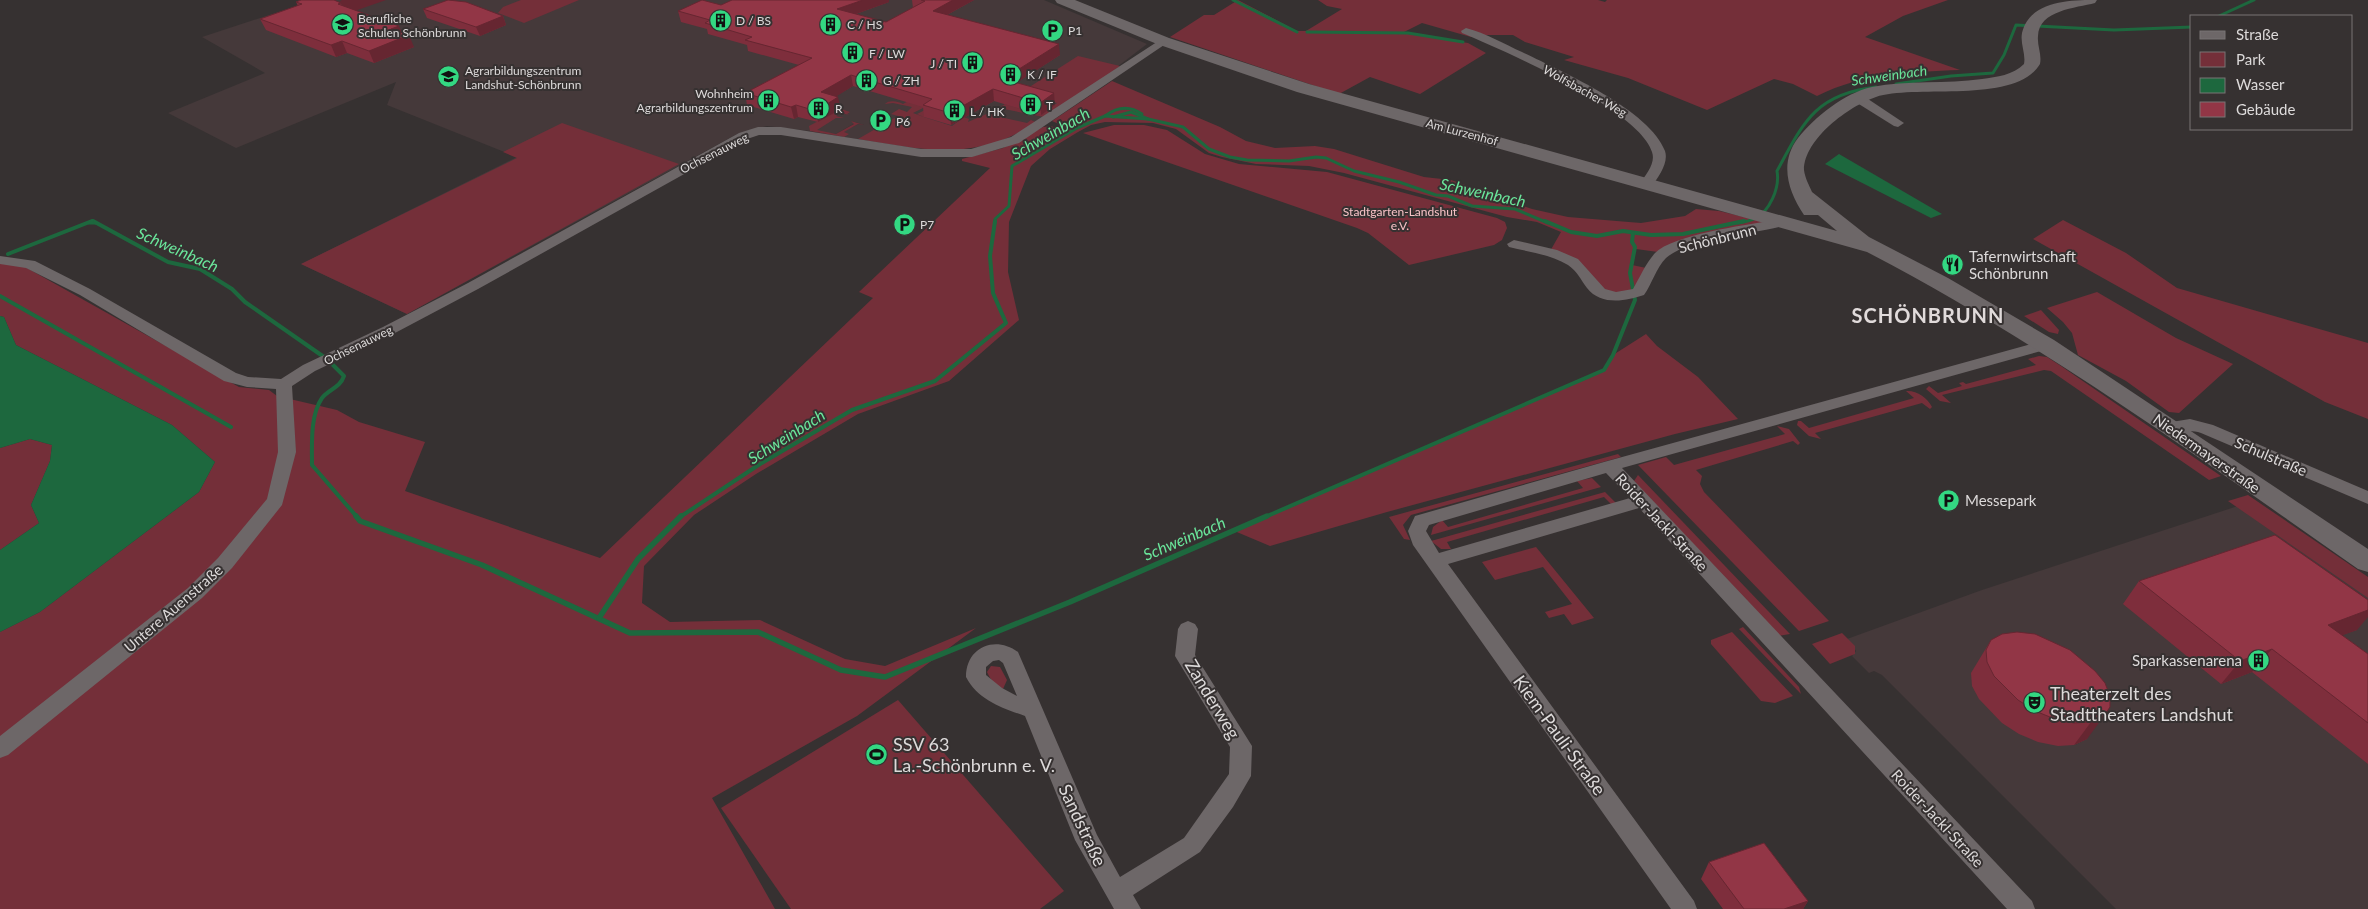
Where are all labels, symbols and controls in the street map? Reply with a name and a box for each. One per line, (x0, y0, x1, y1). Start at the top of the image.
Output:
building icon: D / BS (708, 8, 732, 32)
place label: Berufliche Schulen Schönbrunn (358, 11, 466, 40)
building icon: C / HS (819, 12, 843, 36)
school or university icon: Berufliche Schulen Schönbrunn (330, 13, 354, 37)
place label: D / BS (736, 13, 771, 28)
legend (2190, 15, 2353, 130)
place label: C / HS (847, 17, 882, 32)
parking icon: P1 (1040, 18, 1064, 42)
place label: P1 (1068, 23, 1082, 38)
text: Straße (2236, 25, 2279, 43)
building icon: F / LW (841, 41, 865, 65)
place label: F / LW (869, 46, 905, 61)
text: Park (2236, 50, 2266, 68)
building icon: J / TI (961, 51, 985, 75)
place label: J / TI (930, 56, 957, 71)
water label: Schweinbach (1850, 61, 1928, 89)
building icon: K / IF (999, 62, 1023, 86)
street label: Wolfsbacher Weg (1540, 62, 1630, 120)
place label: Agrarbildungszentrum Landshut-Schönbrunn (465, 63, 582, 92)
school or university icon: Agrarbildungszentrum Landshut-Schönbrunn (437, 65, 461, 89)
place label: K / IF (1027, 67, 1057, 82)
building icon: G / ZH (855, 68, 879, 92)
place label: G / ZH (883, 73, 920, 88)
text: Wasser (2236, 75, 2285, 93)
place label: Wohnheim Agrarbildungszentrum (637, 86, 753, 115)
building icon: Wohnheim Agrarbildungszentrum (757, 88, 781, 112)
building icon: T (1018, 93, 1042, 117)
building icon: R (807, 96, 831, 120)
place label: T (1046, 98, 1053, 113)
building icon: L / HK (942, 99, 966, 123)
text: Gebäude (2236, 100, 2295, 118)
place label: R (835, 101, 843, 116)
water label: Schweinbach (1007, 103, 1093, 163)
place label: L / HK (970, 104, 1005, 119)
parking icon: P6 (868, 109, 892, 133)
place label: P6 (896, 114, 910, 129)
street label: Am Lurzenhof (1424, 115, 1500, 149)
street label: Ochsenauweg (677, 129, 751, 177)
water label: Schweinbach (1438, 174, 1528, 210)
park label: Stadtgarten-Landshut e.V. (1343, 204, 1458, 233)
parking icon: P7 (892, 212, 916, 236)
place label: P7 (920, 217, 934, 232)
street label: Schönbrunn (1676, 220, 1758, 256)
water label: Schweinbach (134, 223, 222, 275)
place label: Tafernwirtschaft Schönbrunn (1969, 247, 2077, 282)
restaurant icon: Tafernwirtschaft Schönbrunn (1941, 253, 1965, 277)
district label: SCHÖNBRUNN (1852, 303, 2004, 327)
street label: Ochsenauweg (321, 322, 395, 368)
water label: Schweinbach (744, 405, 828, 467)
street label: Niedermayerstraße (2150, 409, 2264, 497)
street label: Schulstraße (2232, 433, 2310, 479)
street label: Roider-Jackl-Straße (1612, 469, 1712, 575)
parking icon: Messepark (1937, 488, 1961, 512)
place label: Messepark (1965, 491, 2037, 509)
water label: Schweinbach (1140, 512, 1228, 564)
street label: Untere Auenstraße (120, 560, 226, 656)
building icon: Sparkassenarena (2246, 648, 2270, 672)
place label: Sparkassenarena (2132, 651, 2242, 669)
street label: Zanderweg (1181, 655, 1245, 743)
street label: Kiem-Pauli-Straße (1509, 671, 1611, 799)
place label: Theaterzelt des Stadttheaters Landshut (2050, 682, 2234, 725)
theatre icon: Theaterzelt des Stadttheaters Landshut (2022, 691, 2046, 715)
place label: SSV 63 La.-Schönbrunn e. V. (893, 733, 1055, 776)
sports icon: SSV 63 La.-Schönbrunn e. V. (865, 742, 889, 766)
street label: Roider-Jackl-Straße (1888, 765, 1988, 871)
street label: Sandstraße (1054, 780, 1112, 870)

